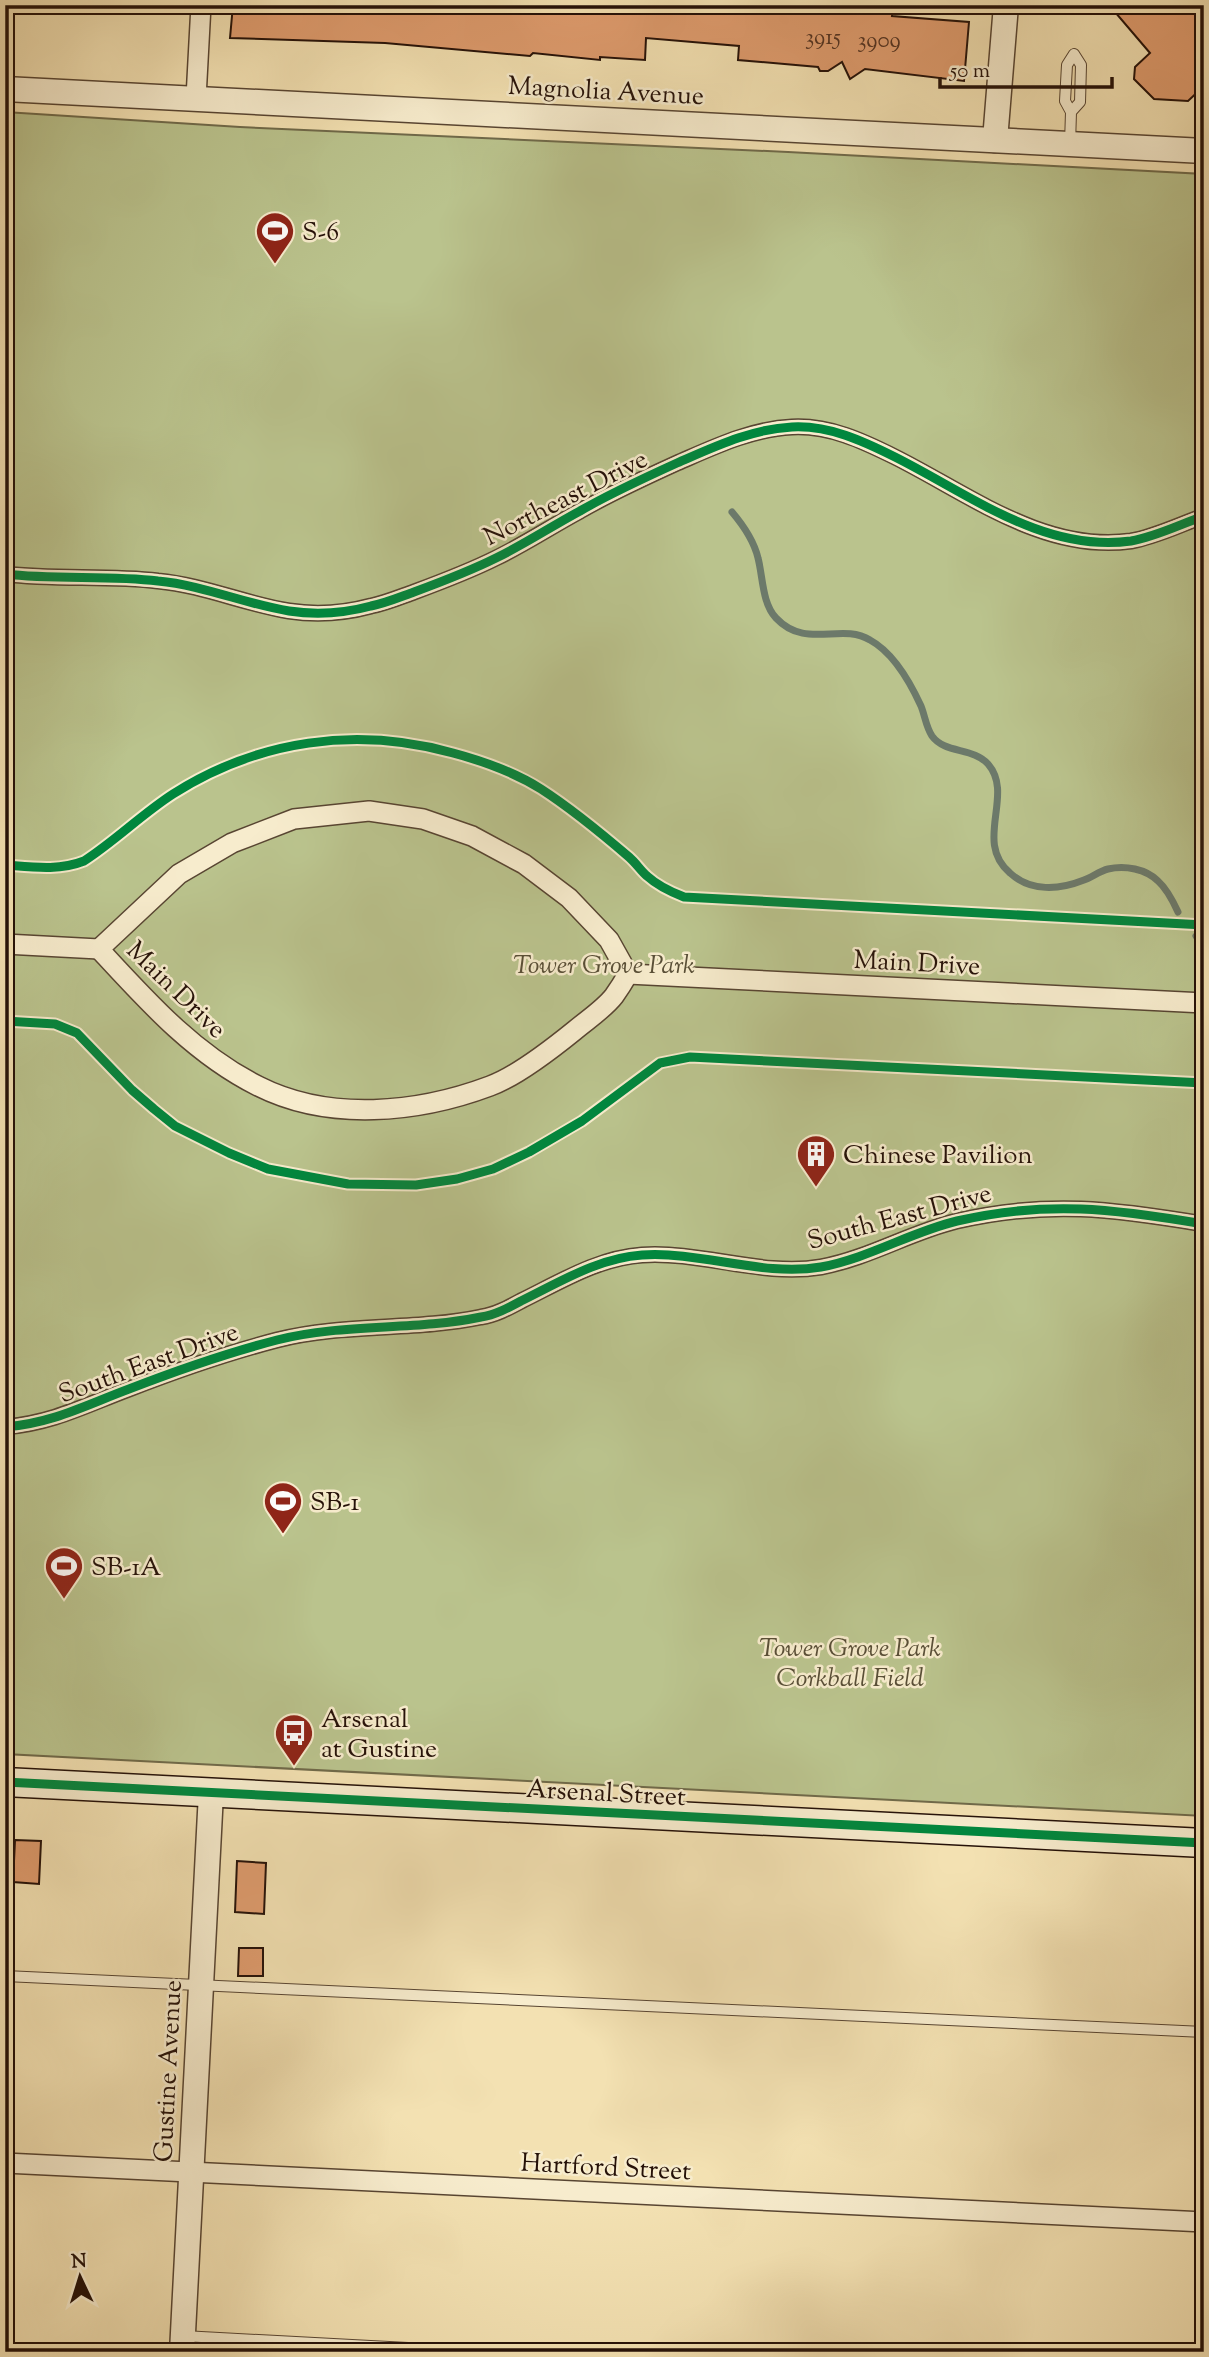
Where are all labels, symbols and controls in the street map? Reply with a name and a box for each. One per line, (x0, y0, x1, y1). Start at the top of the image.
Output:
house number: 3915 (805, 22, 841, 55)
house number: 3909 (857, 25, 901, 58)
scale bar (940, 46, 1111, 90)
text: 50 m (949, 57, 990, 87)
street label: Magnolia Avenue (507, 69, 705, 116)
sports icon: S-6 (254, 210, 296, 265)
place label: S-6 (302, 215, 339, 252)
street label: Northeast Drive (478, 442, 655, 556)
street label: Main Drive (117, 933, 234, 1048)
street label: Main Drive (853, 943, 981, 986)
park label: Tower Grove Park (513, 948, 695, 985)
building icon: Chinese Pavilion (795, 1133, 837, 1188)
place label: Chinese Pavilion (843, 1138, 1033, 1175)
street label: South East Drive (803, 1176, 996, 1261)
street label: South East Drive (54, 1315, 244, 1414)
sports icon: SB-1 (262, 1480, 304, 1535)
place label: SB-1 (310, 1485, 359, 1522)
sports icon: SB-1A (43, 1545, 85, 1600)
place label: SB-1A (91, 1550, 161, 1587)
park label: Tower Grove Park Corkball Field (759, 1631, 941, 1698)
place label: Arsenal at Gustine (321, 1702, 437, 1769)
bus stop icon: Arsenal at Gustine (273, 1712, 315, 1767)
street label: Arsenal Street (525, 1772, 687, 1817)
street label: Gustine Avenue (146, 1979, 193, 2163)
street label: Hartford Street (520, 2146, 692, 2191)
north arrow (46, 2242, 116, 2312)
text: N (70, 2249, 87, 2277)

